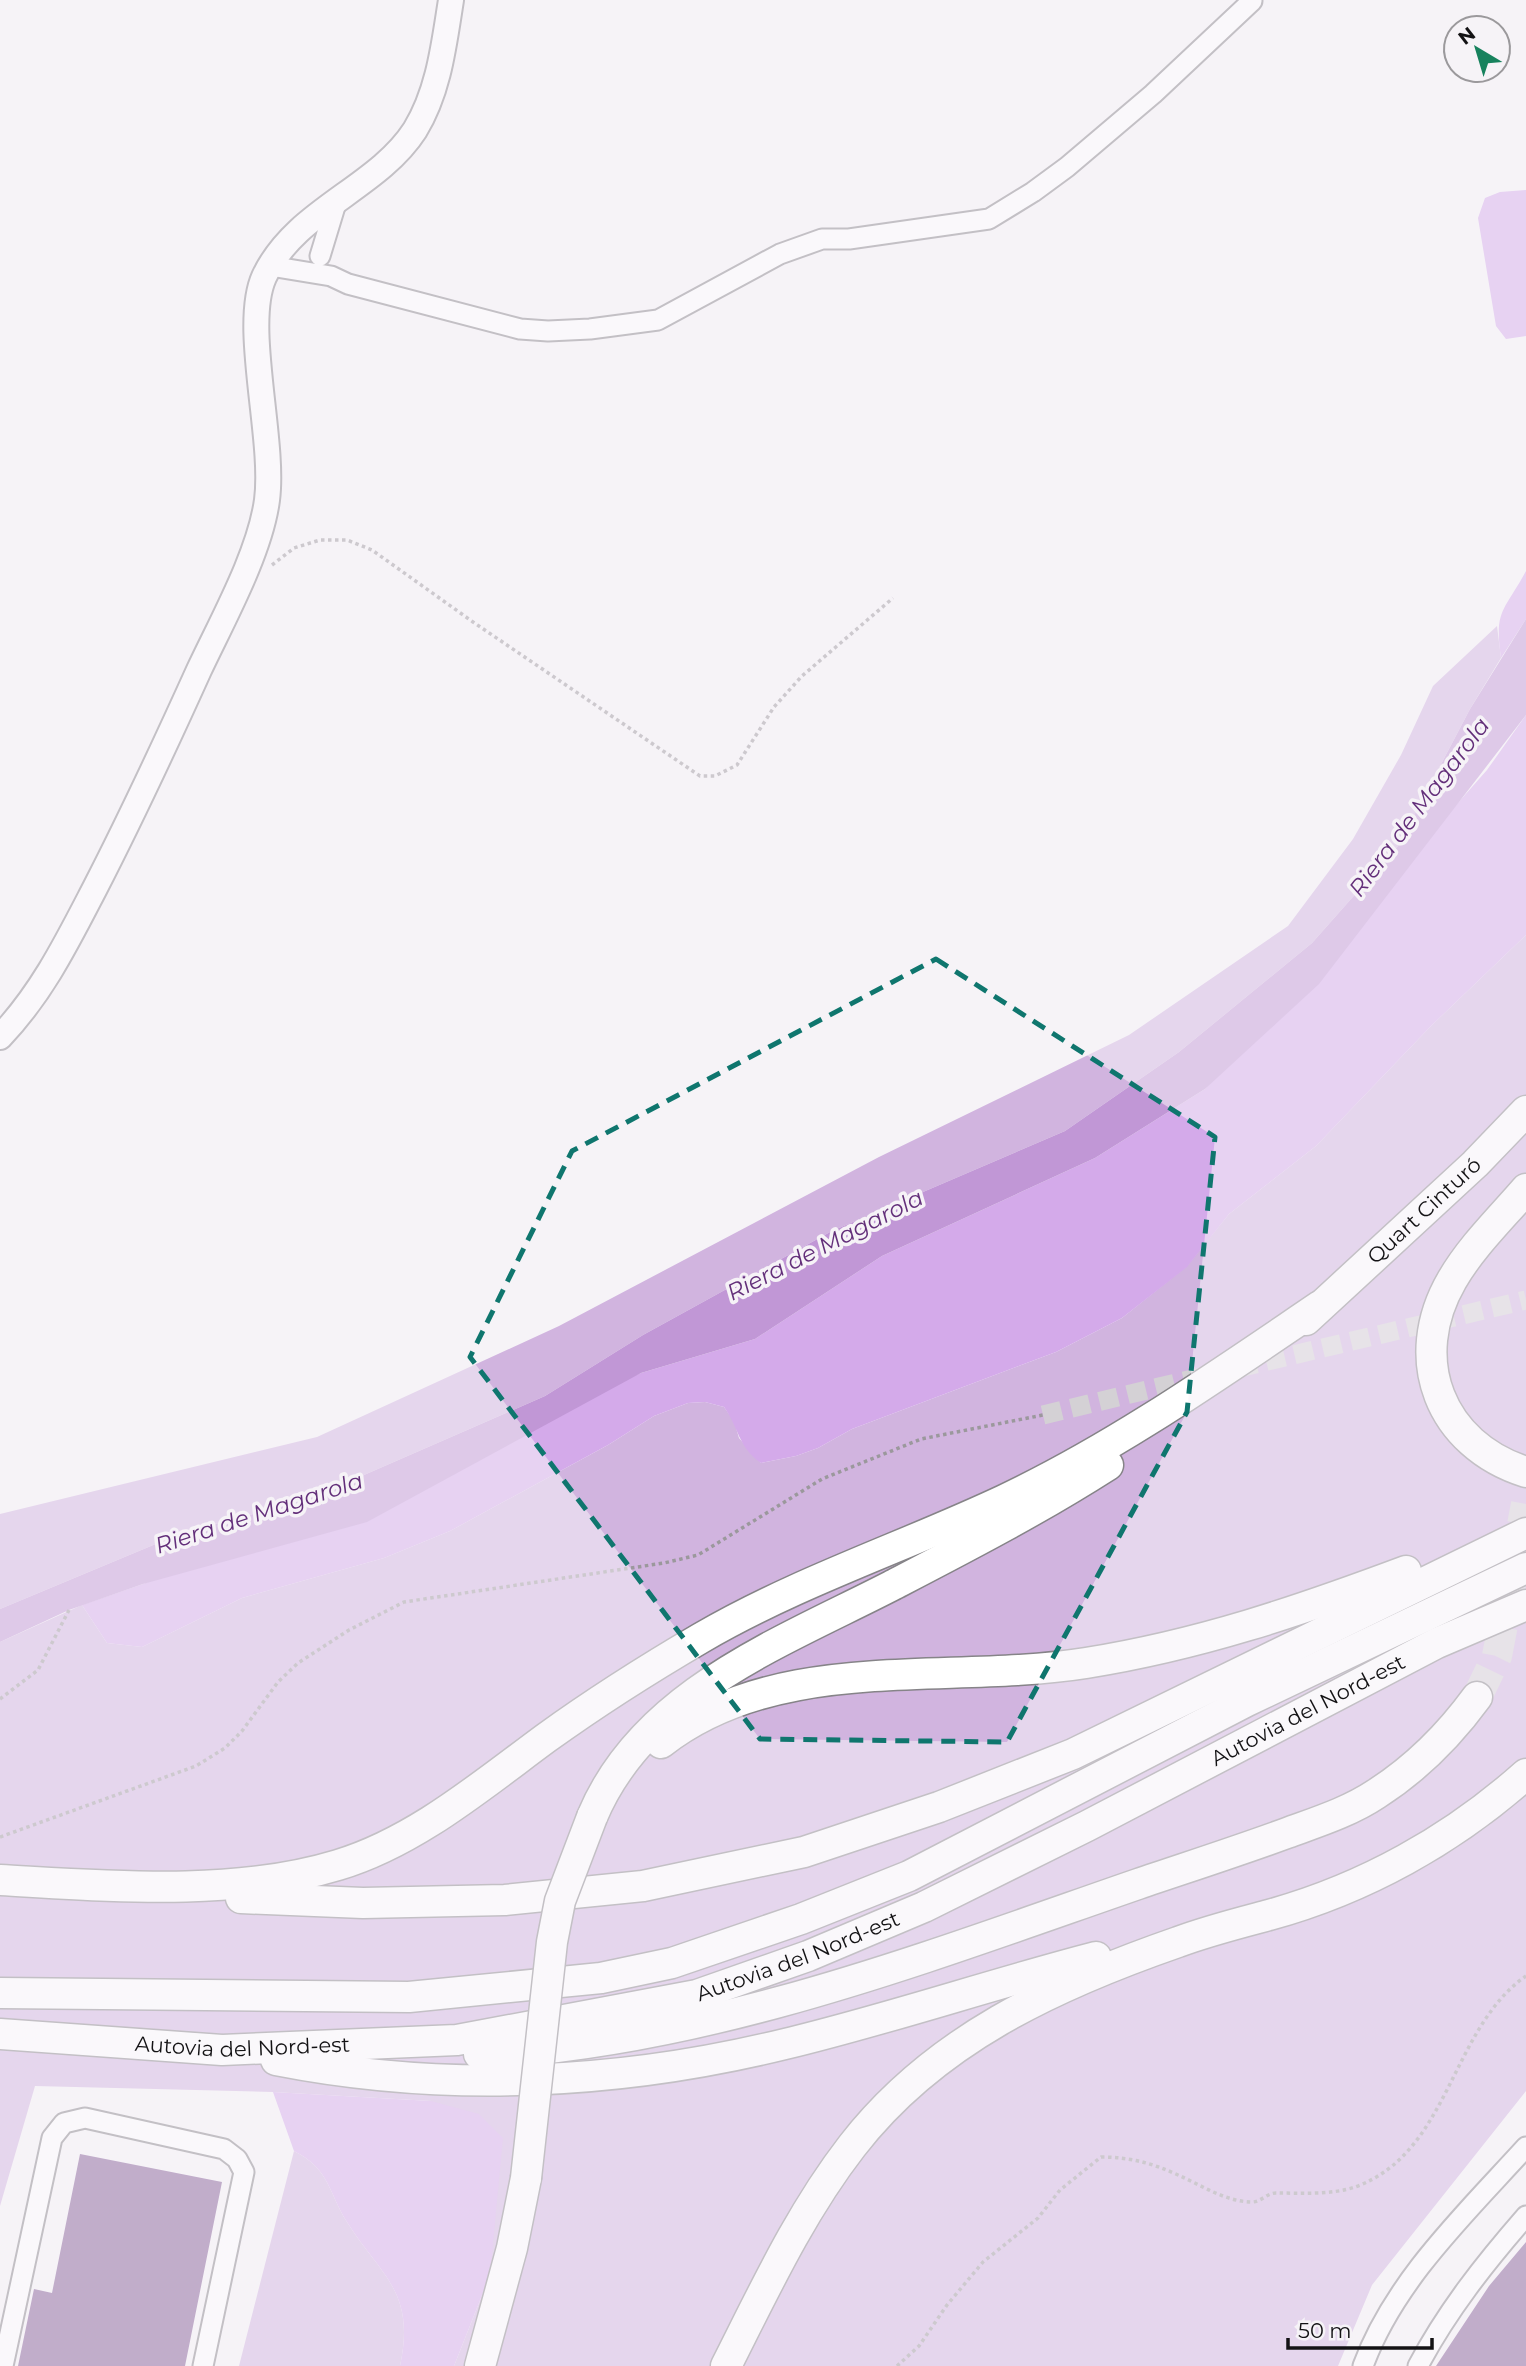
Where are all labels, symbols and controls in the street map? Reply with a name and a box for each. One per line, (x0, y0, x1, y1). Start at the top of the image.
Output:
north arrow (1442, 14, 1512, 84)
text: N (1454, 22, 1480, 50)
water label: Riera de Magarola (1343, 712, 1495, 902)
street label: Quart Cinturó (1362, 1152, 1486, 1269)
water label: Riera de Magarola (722, 1183, 928, 1307)
water label: Riera de Magarola (152, 1466, 366, 1560)
street label: Autovia del Nord-est (1207, 1649, 1409, 1771)
street label: Autovia del Nord-est (693, 1906, 903, 2006)
street label: Autovia del Nord-est (134, 2031, 351, 2062)
scale bar (1288, 2306, 1432, 2350)
text: 50 m (1298, 2318, 1352, 2343)

